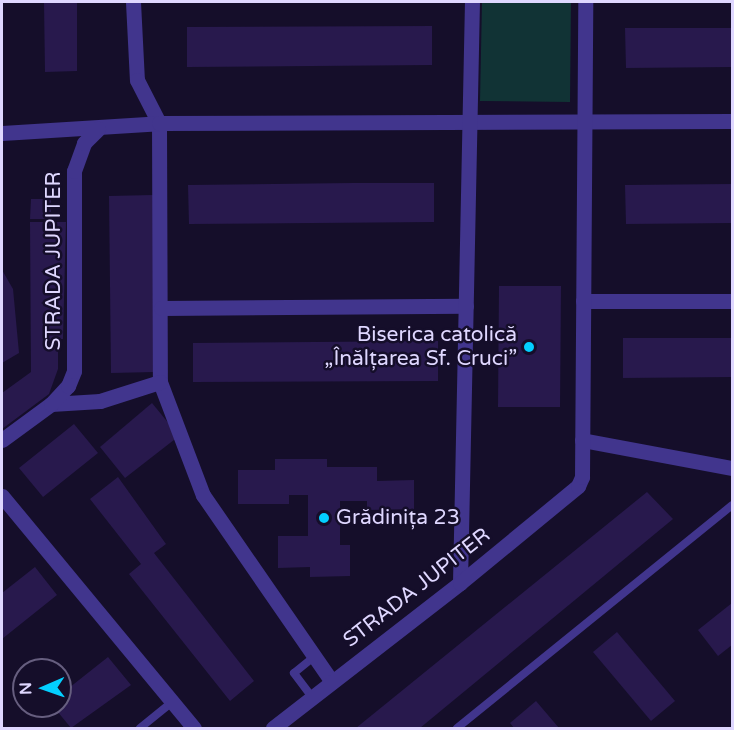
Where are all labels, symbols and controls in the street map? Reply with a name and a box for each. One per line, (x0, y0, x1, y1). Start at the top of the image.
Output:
street label: STRADA JUPITER (41, 171, 67, 351)
place label: Biserica catolică „Înălțarea Sf. Cruci” (324, 322, 517, 372)
marker: Biserica catolică „Înălțarea Sf. Cruci” (522, 340, 536, 354)
place label: Grădinița 23 (336, 505, 460, 531)
marker: Grădinița 23 (317, 511, 331, 525)
street label: STRADA JUPITER (339, 523, 495, 653)
north arrow (12, 658, 72, 718)
text: N (16, 682, 36, 695)

